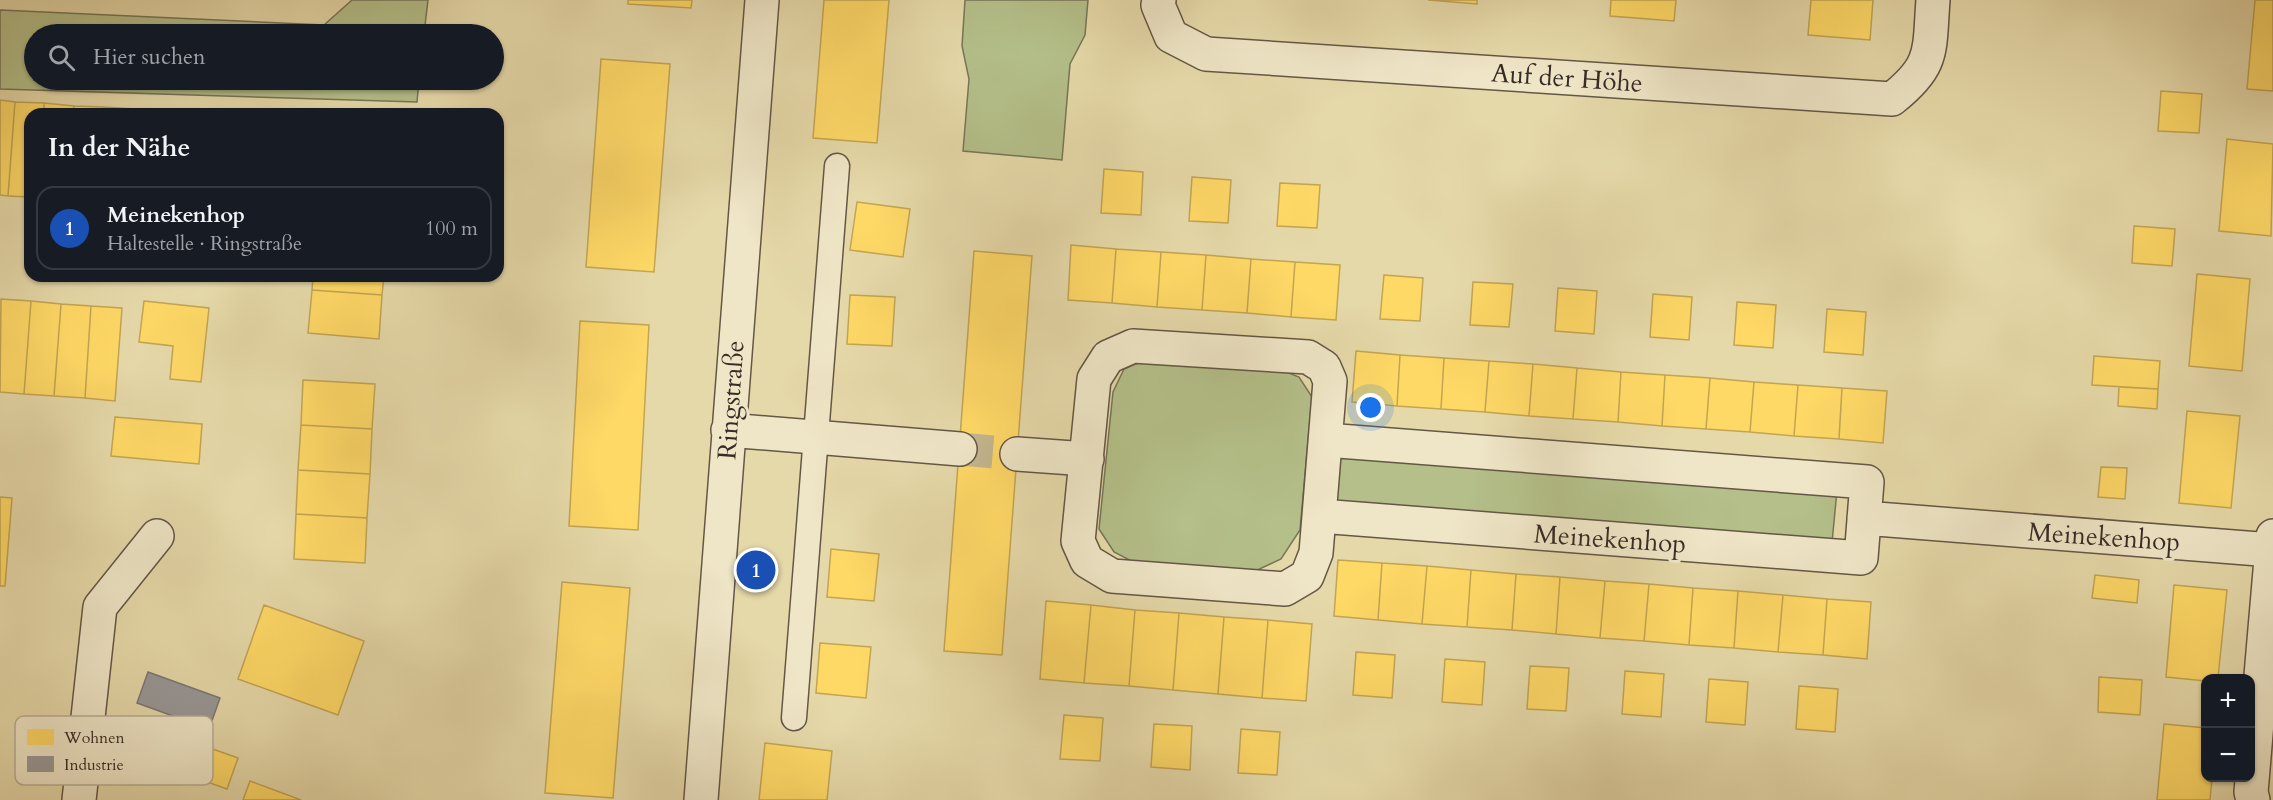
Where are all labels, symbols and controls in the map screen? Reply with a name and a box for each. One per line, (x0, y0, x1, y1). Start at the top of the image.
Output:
search box (24, 24, 504, 90)
icon: search (45, 41, 78, 74)
text: Hier suchen (93, 42, 206, 72)
street label: Auf der Höhe (1490, 55, 1644, 101)
text: In der Nähe (48, 130, 190, 165)
text: Meinekenhop (107, 200, 245, 230)
text: 1 (64, 215, 75, 242)
text: 100 m (425, 215, 478, 242)
text: Haltestelle · Ringstraße (107, 230, 302, 257)
street label: Ringstraße (709, 339, 753, 461)
your location (1356, 393, 1385, 422)
street label: Meinekenhop (2027, 514, 2181, 560)
street label: Meinekenhop (1533, 516, 1687, 562)
pin: 1 (736, 548, 776, 592)
map controls (2201, 674, 2255, 782)
button: + (2201, 674, 2255, 728)
legend (15, 716, 213, 785)
text: Wohnen (63, 727, 125, 749)
button: − (2201, 728, 2255, 782)
text: Industrie (64, 754, 124, 776)

